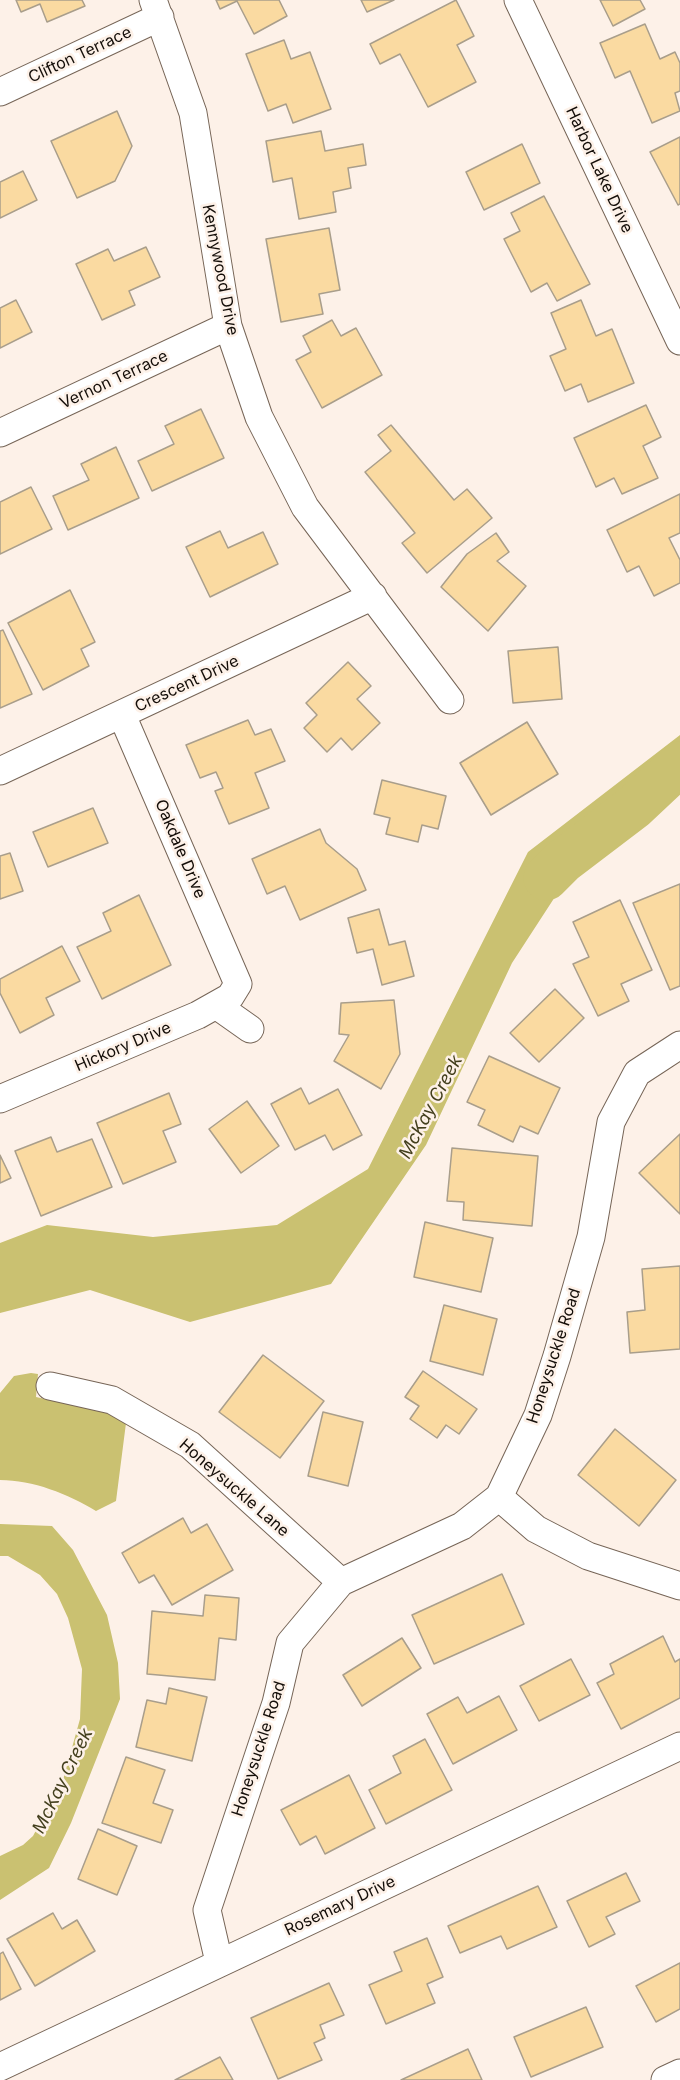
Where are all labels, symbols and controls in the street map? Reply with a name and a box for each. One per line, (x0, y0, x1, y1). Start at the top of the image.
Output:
street label: Clifton Terrace (25, 23, 135, 87)
street label: Harbor Lake Drive (561, 104, 637, 236)
street label: Kennywood Drive (198, 203, 242, 337)
street label: Vernon Terrace (57, 347, 171, 413)
street label: Crescent Drive (132, 652, 242, 716)
street label: Oakdale Drive (150, 797, 210, 901)
street label: Hickory Drive (72, 1018, 174, 1076)
water label: McKay Creek (395, 1052, 467, 1162)
street label: Honeysuckle Road (523, 1286, 585, 1426)
street label: Honeysuckle Lane (175, 1435, 293, 1541)
street label: Honeysuckle Road (228, 1679, 290, 1819)
water label: McKay Creek (28, 1725, 98, 1837)
street label: Rosemary Drive (282, 1872, 398, 1940)

